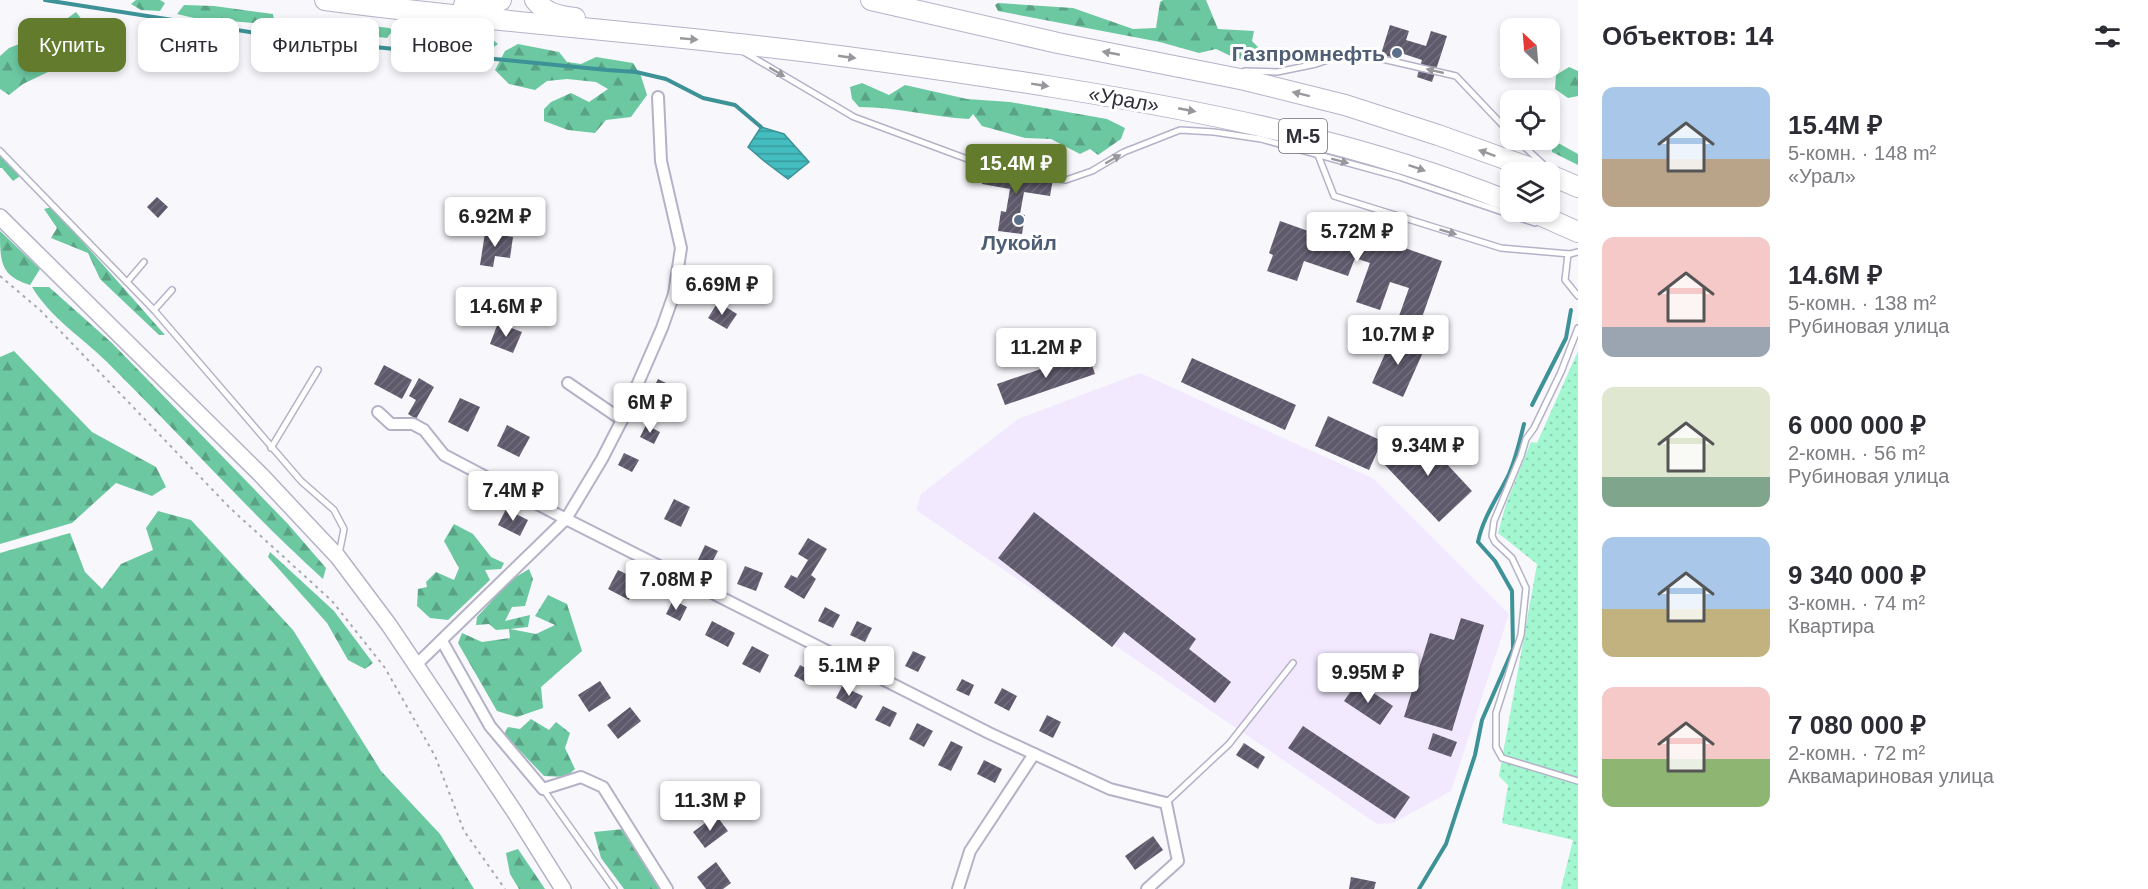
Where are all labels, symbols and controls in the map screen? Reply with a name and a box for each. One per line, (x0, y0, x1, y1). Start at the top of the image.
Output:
chip: Купить (18, 18, 126, 72)
chip: Снять (138, 18, 239, 72)
chip: Фильтры (251, 18, 379, 72)
chip: Новое (391, 18, 494, 72)
north arrow (1500, 18, 1560, 78)
map controls (1500, 18, 1560, 222)
icon: filters (2091, 20, 2124, 53)
text: Объектов: 14 (1602, 21, 1773, 51)
one-way arrow (680, 35, 699, 44)
place label: Газпромнефть (1232, 42, 1385, 65)
marker: Газпромнефть (1390, 46, 1404, 60)
one-way arrow (1101, 48, 1120, 57)
one-way arrow (838, 52, 857, 61)
one-way arrow (1425, 66, 1444, 76)
one-way arrow (769, 67, 786, 77)
one-way arrow (1031, 81, 1050, 90)
street label: «Урал» (1087, 81, 1161, 117)
one-way arrow (1292, 89, 1311, 99)
button: locate (1500, 90, 1560, 150)
one-way arrow (1178, 106, 1197, 115)
text: 15.4M ₽ (1788, 110, 1883, 140)
icon: home (1650, 111, 1722, 183)
road number: М-5 (1279, 119, 1327, 153)
text: 5-комн. · 148 m² (1788, 142, 1936, 164)
pin: 15.4M ₽ (961, 144, 1071, 195)
one-way arrow (1478, 147, 1496, 157)
text: 15.4M ₽ (980, 152, 1052, 174)
one-way arrow (1105, 154, 1122, 164)
one-way arrow (1331, 157, 1349, 166)
button: layers (1500, 162, 1560, 222)
one-way arrow (1408, 163, 1426, 173)
text: «Урал» (1788, 165, 1856, 187)
pin: 6.92M ₽ (440, 197, 550, 248)
text: 6.92M ₽ (459, 205, 531, 227)
pin: 5.72M ₽ (1302, 212, 1412, 263)
marker: Лукойл (1012, 213, 1026, 227)
text: 5.72M ₽ (1321, 220, 1393, 242)
one-way arrow (1439, 228, 1457, 237)
place label: Лукойл (981, 231, 1057, 254)
text: 14.6M ₽ (1788, 260, 1883, 290)
icon: home (1650, 261, 1722, 333)
pin: 6.69M ₽ (667, 265, 777, 316)
text: 6.69M ₽ (686, 273, 758, 295)
pin: 14.6M ₽ (451, 287, 561, 338)
text: 5-комн. · 138 m² (1788, 292, 1936, 314)
text: 14.6M ₽ (470, 295, 542, 317)
pin: 10.7M ₽ (1343, 315, 1453, 366)
text: Рубиновая улица (1788, 315, 1949, 337)
text: 10.7M ₽ (1362, 323, 1434, 345)
pin: 11.2M ₽ (991, 328, 1101, 379)
text: 11.2M ₽ (1010, 336, 1082, 358)
pin: 6M ₽ (614, 383, 686, 434)
text: 6M ₽ (628, 391, 672, 413)
text: 6 000 000 ₽ (1788, 410, 1926, 440)
icon: home (1650, 411, 1722, 483)
pin: 9.34M ₽ (1373, 426, 1483, 477)
text: 9.34M ₽ (1392, 434, 1464, 456)
text: 2-комн. · 56 m² (1788, 442, 1925, 464)
text: Рубиновая улица (1788, 465, 1949, 487)
pin: 7.4M ₽ (464, 471, 562, 522)
text: 7.4M ₽ (482, 479, 544, 501)
pin: 7.08M ₽ (621, 560, 731, 611)
text: 9 340 000 ₽ (1788, 560, 1926, 590)
icon: home (1650, 561, 1722, 633)
text: 7.08M ₽ (640, 568, 712, 590)
text: 3-комн. · 74 m² (1788, 592, 1925, 614)
text: Квартира (1788, 615, 1874, 637)
pin: 5.1M ₽ (800, 646, 898, 697)
pin: 9.95M ₽ (1313, 653, 1423, 704)
text: 5.1M ₽ (818, 654, 880, 676)
text: 9.95M ₽ (1332, 661, 1404, 683)
text: 7 080 000 ₽ (1788, 710, 1926, 740)
icon: home (1650, 711, 1722, 783)
text: 2-комн. · 72 m² (1788, 742, 1925, 764)
text: Аквамариновая улица (1788, 765, 1994, 787)
pin: 11.3M ₽ (655, 781, 765, 832)
text: 11.3M ₽ (674, 789, 746, 811)

